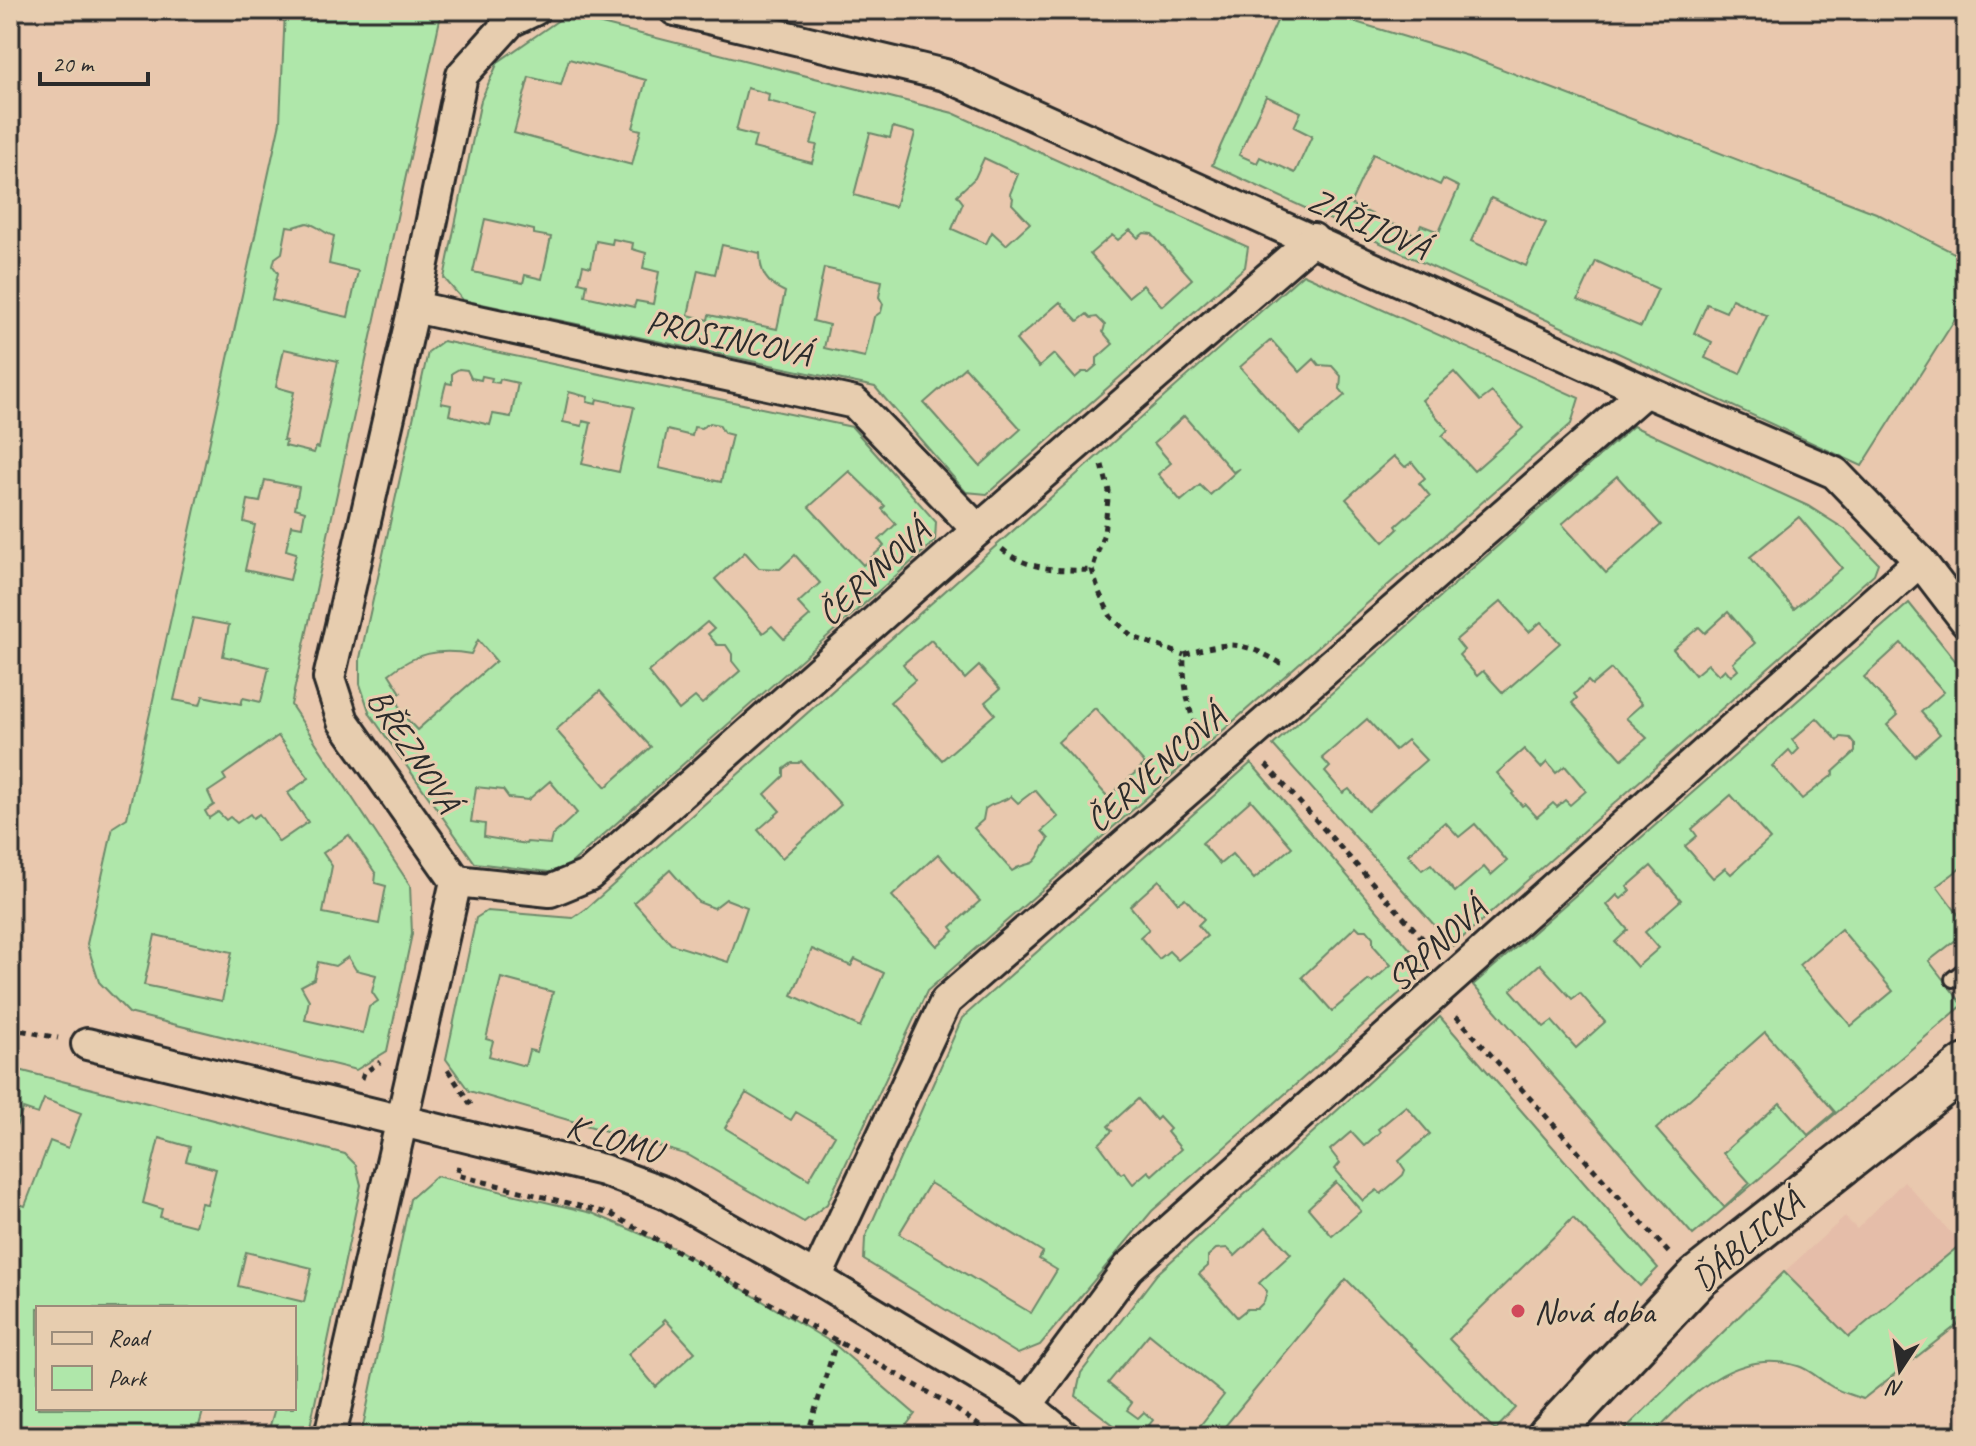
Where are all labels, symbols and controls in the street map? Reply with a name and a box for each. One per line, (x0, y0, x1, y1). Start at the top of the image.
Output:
scale bar (40, 36, 148, 86)
text: 20 m (52, 49, 95, 79)
street label: ZÁŘIJOVÁ (1302, 178, 1439, 271)
street label: PROSINCOVÁ (643, 299, 819, 377)
street label: ČERVNOVÁ (808, 508, 942, 634)
street label: BŘEZNOVÁ (358, 680, 472, 823)
street label: ČERVENCOVÁ (1076, 693, 1237, 841)
street label: SRPNOVÁ (1377, 886, 1498, 1001)
street label: K LOMU (561, 1104, 672, 1175)
street label: ĎÁBLICKÁ (1683, 1179, 1815, 1300)
place label: Nová doba (1534, 1290, 1657, 1333)
marker: Nová doba (1509, 1302, 1527, 1320)
legend (36, 1306, 296, 1410)
text: Road (108, 1323, 152, 1353)
north arrow (1860, 1330, 1940, 1410)
text: Park (108, 1363, 148, 1393)
text: N (1883, 1373, 1906, 1404)

